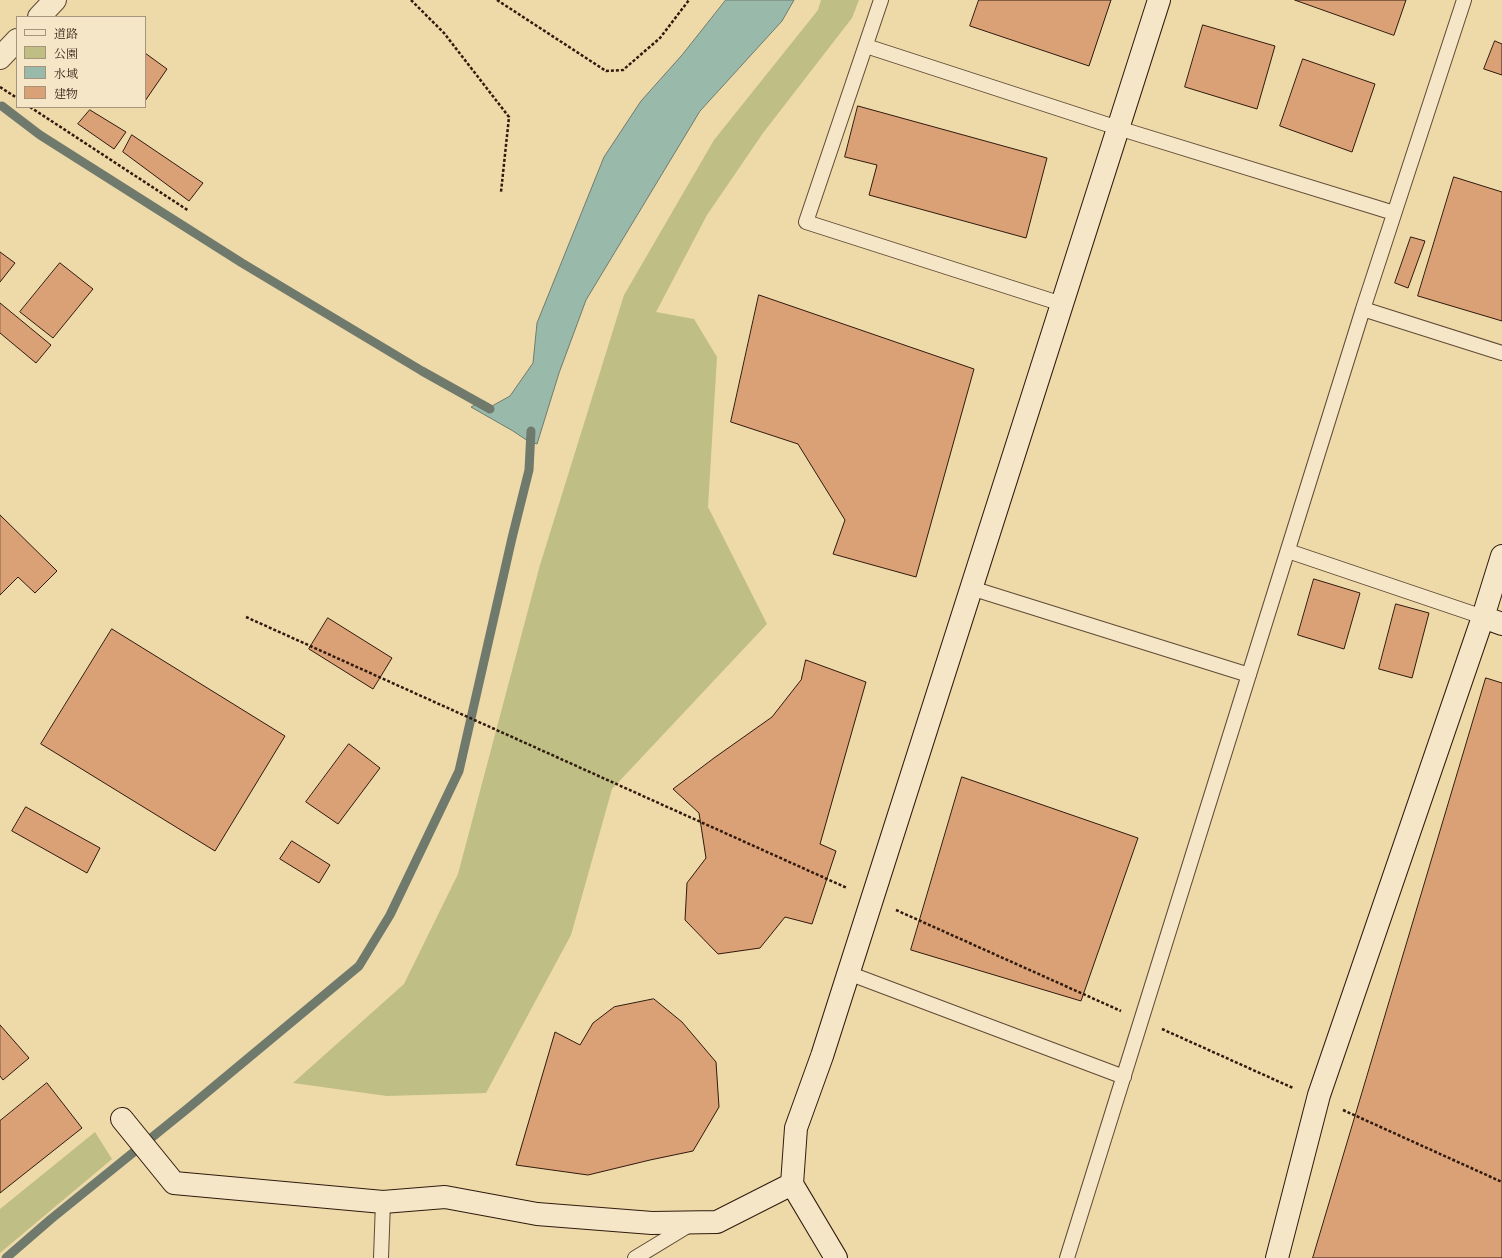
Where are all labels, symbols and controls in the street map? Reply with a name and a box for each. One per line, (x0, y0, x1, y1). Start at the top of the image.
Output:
legend (16, 16, 146, 108)
text: 道路 (54, 27, 78, 41)
text: 公園 (54, 47, 78, 61)
text: 水域 (54, 67, 78, 81)
text: 建物 (54, 87, 78, 101)

